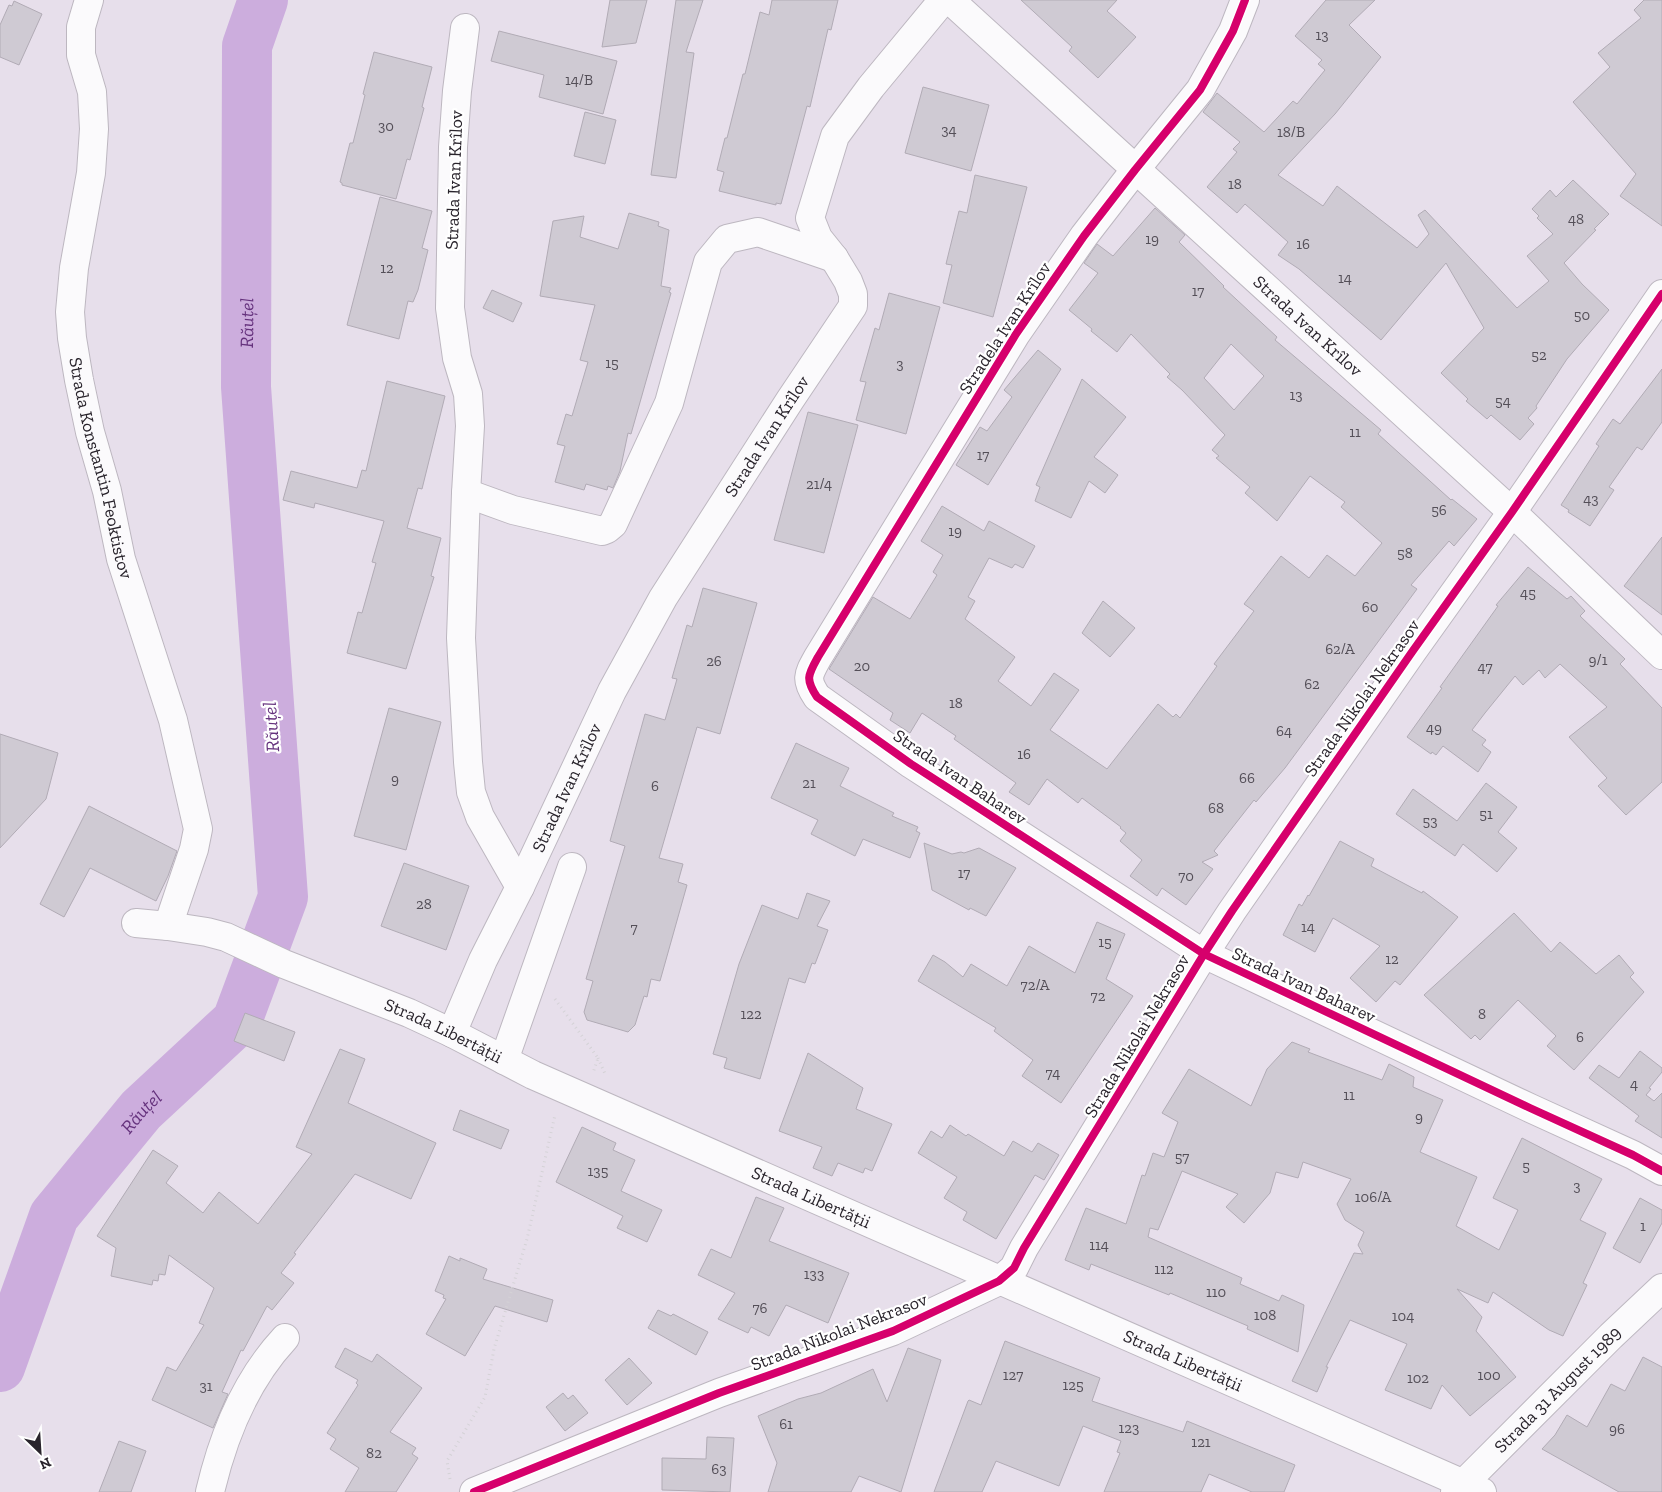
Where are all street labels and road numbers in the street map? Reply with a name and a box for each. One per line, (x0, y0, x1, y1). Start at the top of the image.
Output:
street label: Strada Ivan Krîlov (441, 110, 467, 250)
street label: Stradela Ivan Krîlov (954, 258, 1056, 398)
street label: Strada Ivan Krîlov (1249, 271, 1367, 381)
street label: Strada Konstantin Feoktistov (64, 356, 138, 582)
street label: Strada Ivan Krîlov (720, 371, 814, 501)
street label: Strada Nikolai Nekrasov (1299, 615, 1425, 781)
street label: Strada Ivan Krîlov (527, 720, 606, 856)
street label: Strada Ivan Baharev (889, 724, 1031, 830)
street label: Strada Ivan Baharev (1229, 942, 1379, 1028)
street label: Strada Nikolai Nekrasov (1079, 950, 1195, 1122)
street label: Strada Libertății (381, 993, 506, 1068)
street label: Strada Libertății (748, 1161, 874, 1233)
street label: Strada Nikolai Nekrasov (748, 1288, 930, 1376)
street label: Strada 31 August 1989 (1489, 1321, 1626, 1458)
street label: Strada Libertății (1120, 1325, 1246, 1396)

